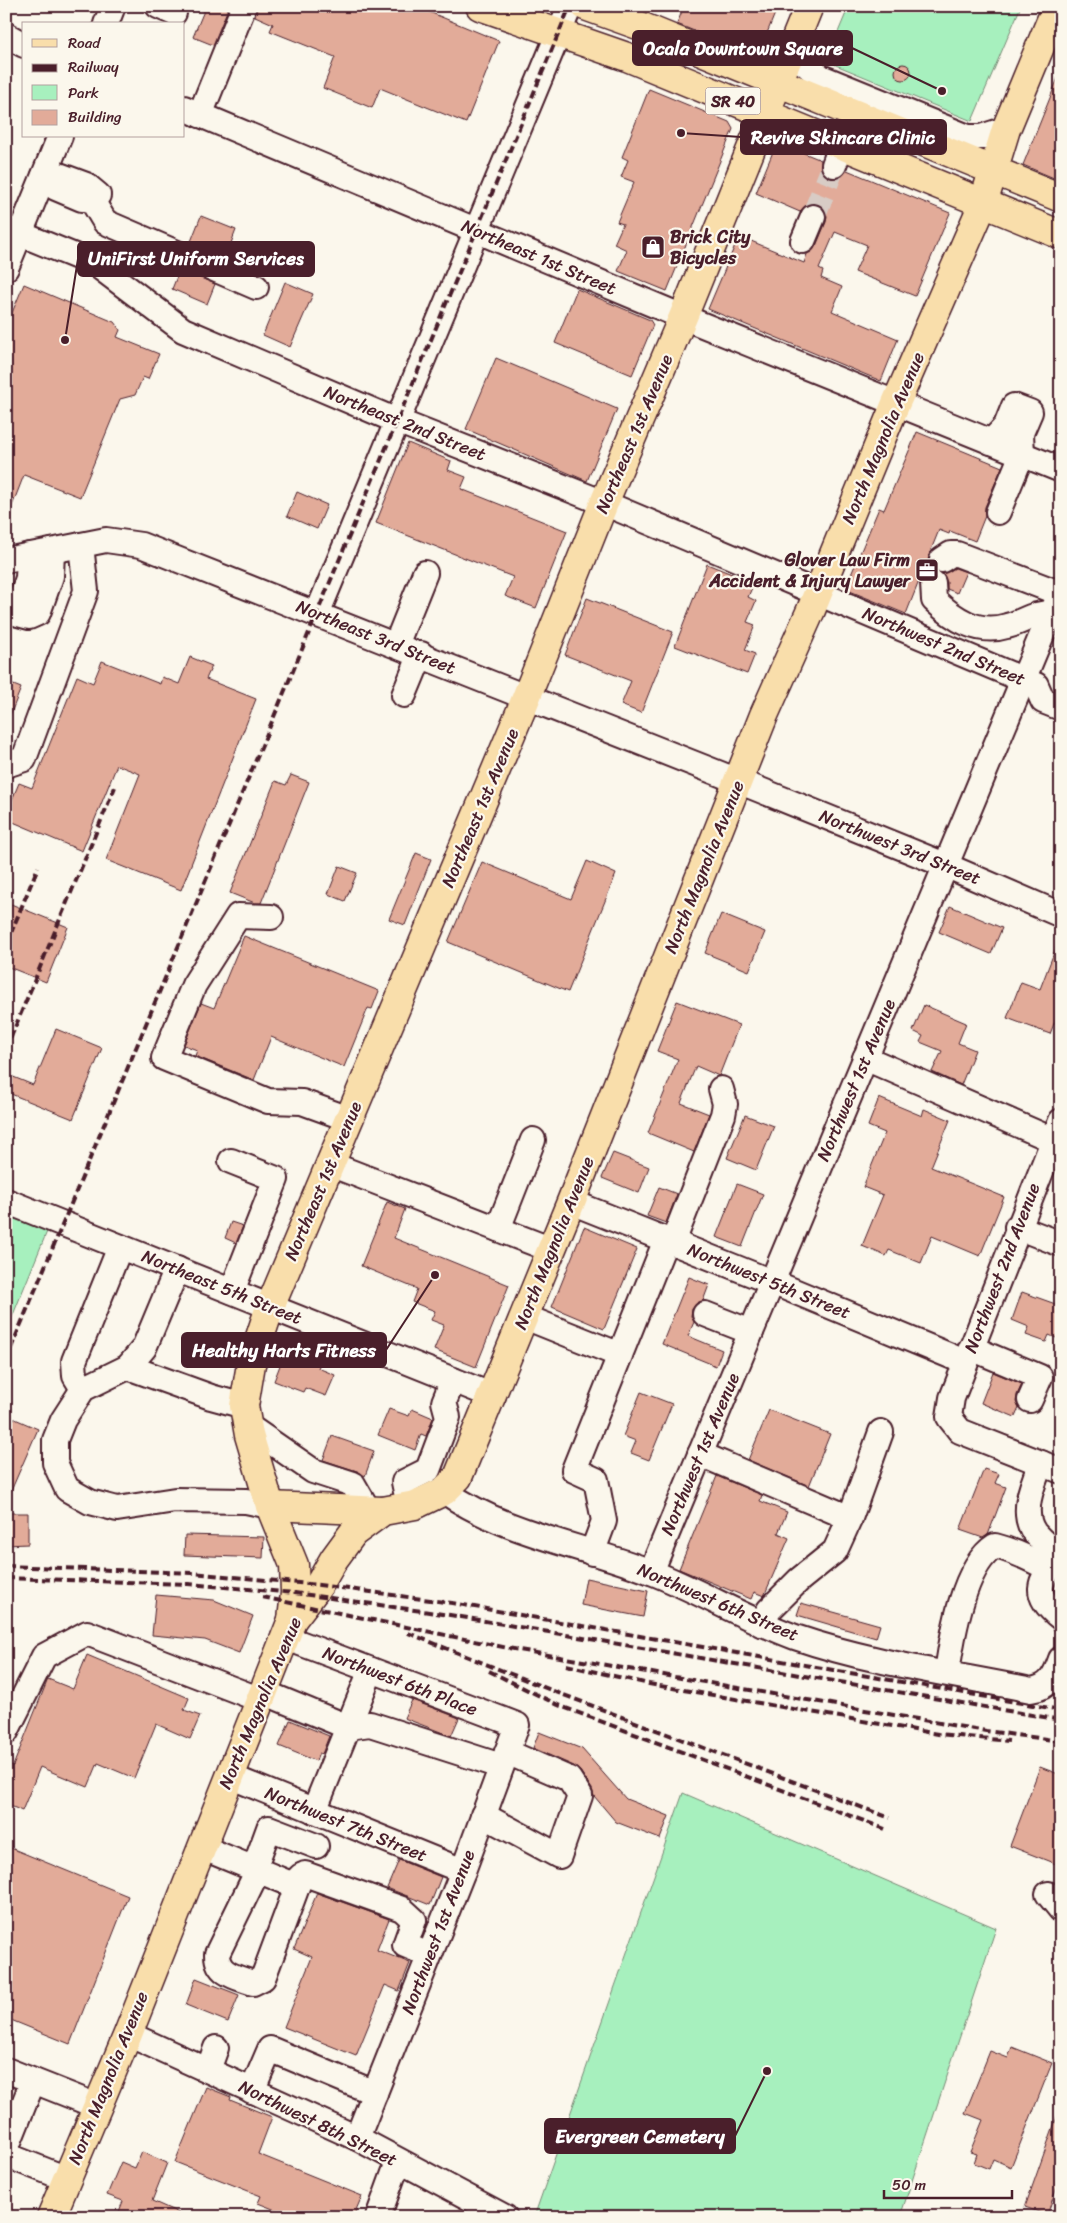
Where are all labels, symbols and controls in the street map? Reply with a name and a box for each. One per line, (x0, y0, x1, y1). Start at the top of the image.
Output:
legend (22, 22, 185, 138)
text: Road (68, 30, 101, 56)
callout: Ocala Downtown Square (633, 31, 852, 65)
text: Ocala Downtown Square (643, 32, 843, 65)
text: Railway (68, 54, 119, 80)
text: Park (68, 80, 99, 106)
road number: SR 40 (706, 88, 760, 114)
text: Building (68, 104, 122, 130)
callout: Revive Skincare Clinic (741, 120, 946, 154)
text: Revive Skincare Clinic (750, 121, 936, 154)
street label: Northeast 1st Street (456, 210, 622, 304)
place label: Brick City Bicycles (670, 221, 751, 274)
shop icon: Brick City Bicycles (640, 234, 666, 260)
callout: UniFirst Uniform Services (78, 242, 314, 276)
text: UniFirst Uniform Services (88, 242, 305, 275)
street label: North Magnolia Avenue (832, 347, 934, 529)
street label: Northeast 1st Avenue (586, 349, 682, 519)
street label: Northeast 2nd Street (319, 376, 491, 470)
place label: Glover Law Firm Accident & Injury Lawyer (708, 544, 912, 597)
office icon: Glover Law Firm Accident & Injury Lawyer (914, 557, 940, 583)
street label: Northeast 3rd Street (291, 590, 461, 684)
street label: Northwest 2nd Street (857, 597, 1031, 695)
street label: Northeast 1st Avenue (432, 723, 528, 893)
street label: North Magnolia Avenue (655, 776, 753, 958)
street label: Northwest 3rd Street (814, 800, 986, 894)
street label: Northwest 1st Avenue (807, 993, 905, 1166)
street label: Northeast 1st Avenue (275, 1096, 371, 1266)
street label: North Magnolia Avenue (505, 1152, 603, 1334)
street label: Northwest 2nd Avenue (955, 1178, 1049, 1358)
street label: Northwest 5th Street (683, 1234, 856, 1328)
street label: Northeast 5th Street (137, 1240, 307, 1334)
callout: Healthy Harts Fitness (182, 1333, 386, 1367)
text: Healthy Harts Fitness (191, 1334, 377, 1367)
street label: Northwest 1st Avenue (651, 1367, 749, 1540)
street label: Northwest 6th Street (632, 1554, 804, 1651)
street label: North Magnolia Avenue (209, 1612, 311, 1794)
street label: Northwest 6th Place (318, 1637, 482, 1725)
street label: Northwest 7th Street (260, 1777, 432, 1871)
street label: Northwest 1st Avenue (392, 1845, 484, 2019)
street label: North Magnolia Avenue (59, 1987, 157, 2169)
street label: Northwest 8th Street (233, 2071, 403, 2175)
callout: Evergreen Cemetery (545, 2119, 735, 2153)
text: Evergreen Cemetery (555, 2120, 726, 2153)
scale bar (884, 2168, 1012, 2200)
text: 50 m (892, 2172, 927, 2198)

